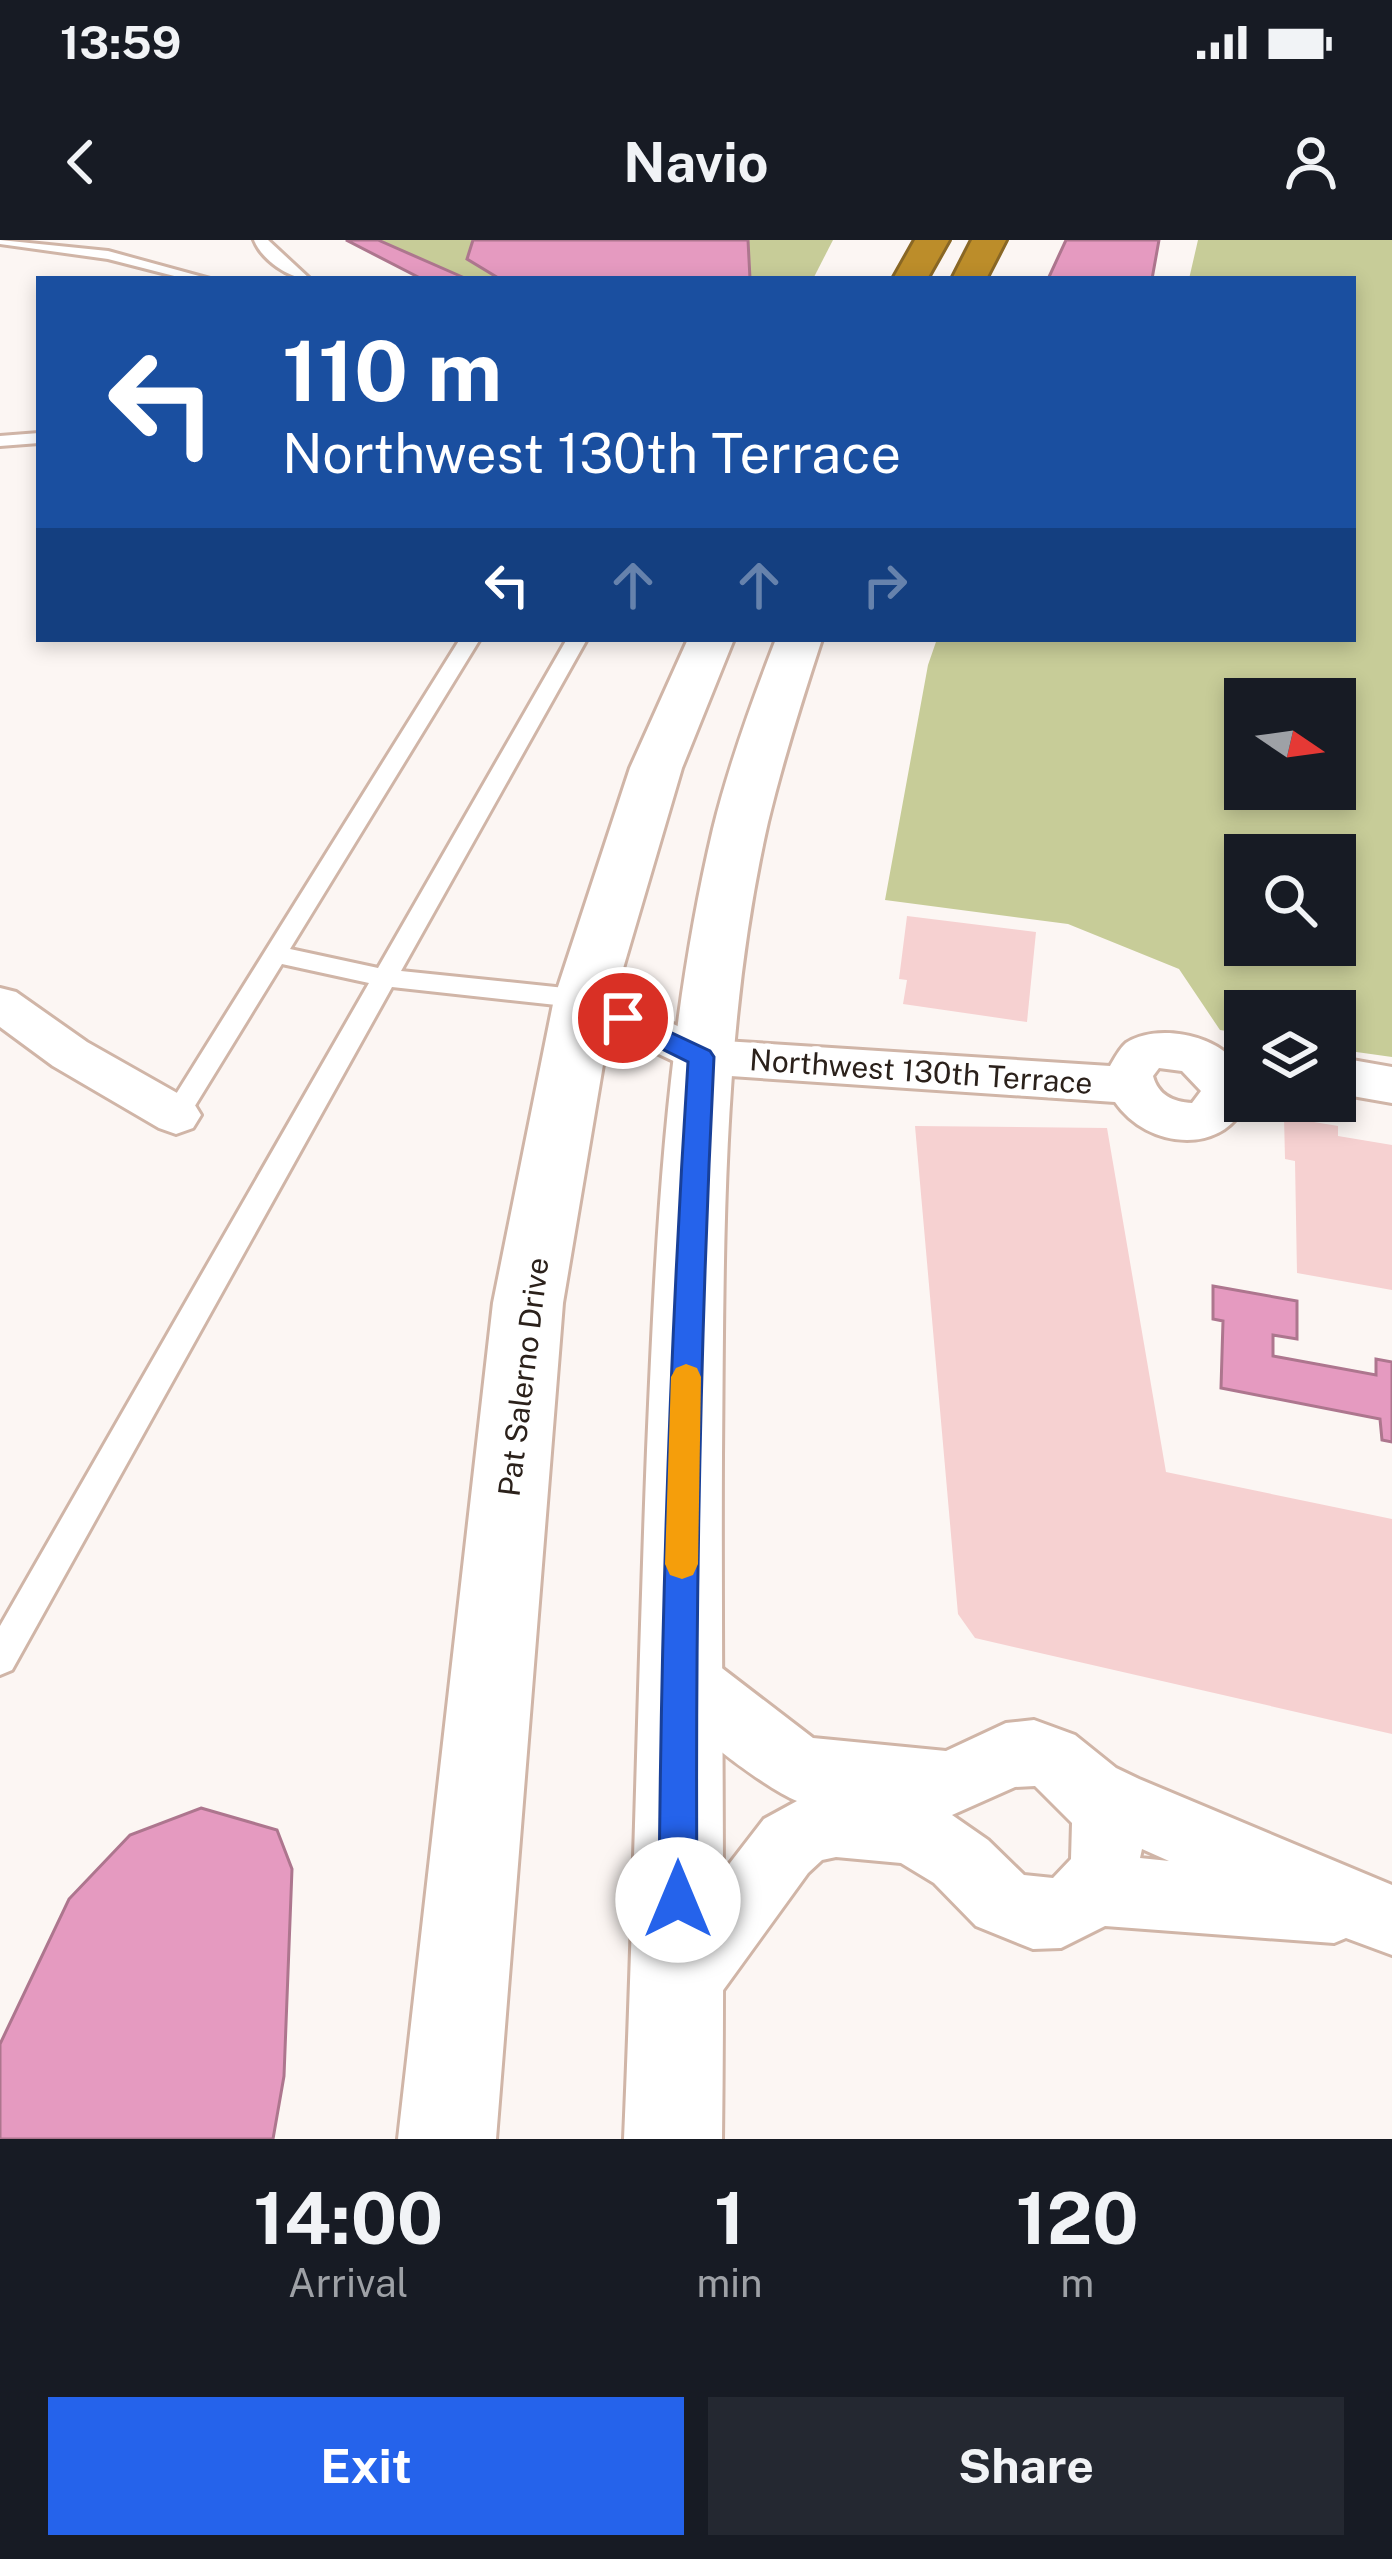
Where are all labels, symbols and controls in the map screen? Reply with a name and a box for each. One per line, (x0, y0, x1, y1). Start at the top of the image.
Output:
text: 13:59 (60, 16, 181, 69)
icon: back (48, 129, 114, 195)
icon: person (1278, 129, 1344, 195)
text: Navio (623, 131, 769, 194)
text: 110 m (282, 321, 502, 420)
icon: left (84, 324, 240, 480)
text: Northwest 130th Terrace (282, 422, 901, 485)
icon: left (474, 552, 540, 618)
icon: ahead (600, 552, 666, 618)
icon: ahead (726, 552, 792, 618)
icon: right (852, 552, 918, 618)
north arrow (1224, 678, 1356, 810)
map controls (1224, 678, 1356, 1122)
button: search (1224, 834, 1356, 966)
pin (572, 967, 674, 1069)
icon: arrive (590, 985, 656, 1051)
button: layers (1224, 990, 1356, 1122)
street label: Northwest 130th Terrace (748, 1041, 1094, 1101)
street label: Pat Salerno Drive (490, 1255, 556, 1498)
position arrow (615, 1837, 741, 1963)
text: 14:00 (253, 2176, 443, 2260)
text: 1 (714, 2176, 745, 2260)
text: 120 (1016, 2176, 1139, 2260)
text: Arrival (288, 2260, 408, 2306)
text: min (696, 2260, 763, 2306)
text: m (1060, 2260, 1094, 2306)
button: Exit (48, 2397, 684, 2535)
button: Share (708, 2397, 1344, 2535)

